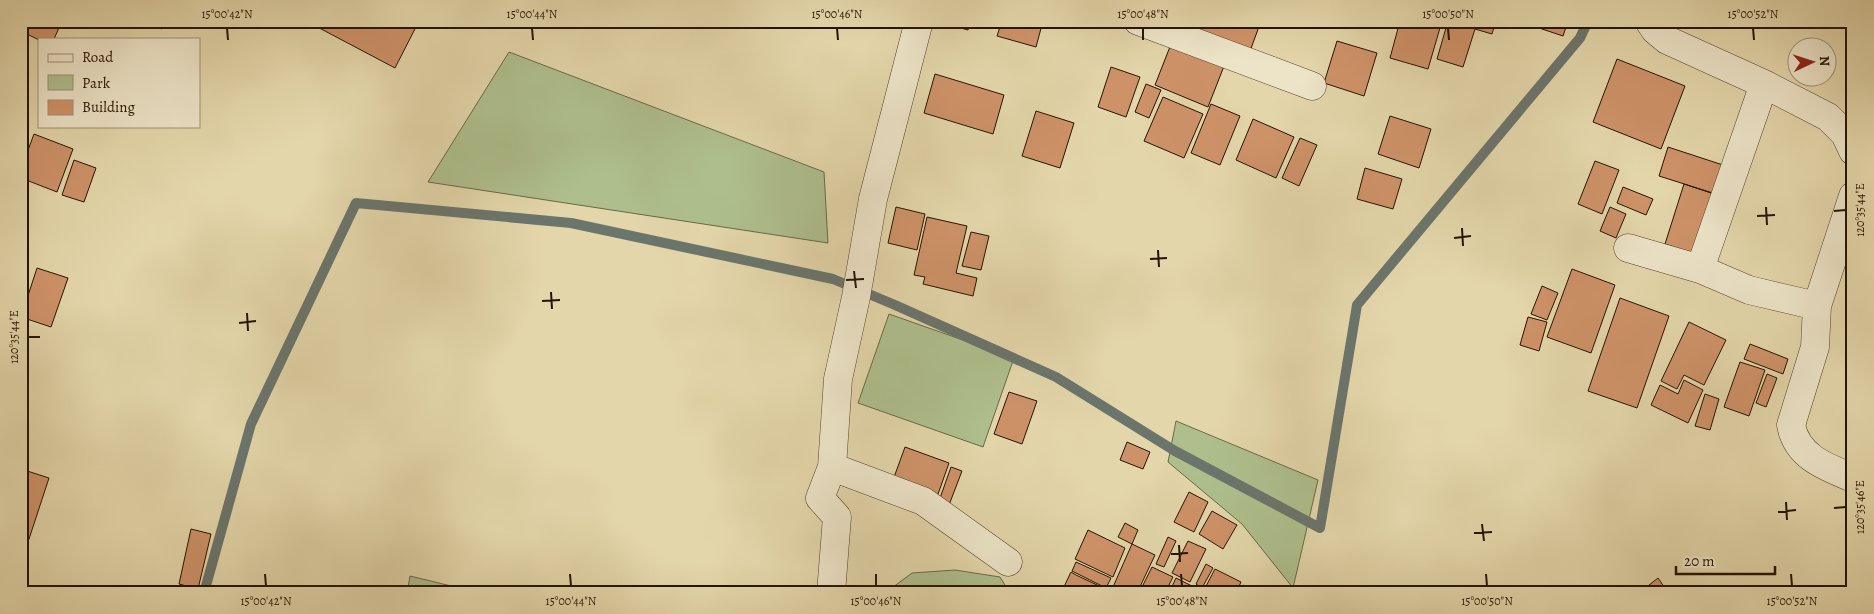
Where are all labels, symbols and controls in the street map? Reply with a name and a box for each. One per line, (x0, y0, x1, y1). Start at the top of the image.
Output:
text: 15°00'42"N (201, 6, 253, 22)
text: 15°00'44"N (507, 6, 558, 22)
text: 15°00'46"N (812, 6, 863, 22)
text: 15°00'48"N (1117, 6, 1169, 22)
text: 15°00'50"N (1422, 6, 1474, 22)
text: 15°00'52"N (1728, 6, 1779, 22)
legend (38, 38, 200, 128)
north arrow (1786, 38, 1836, 88)
text: Road (82, 47, 114, 67)
text: N (1815, 55, 1834, 67)
text: Park (82, 73, 111, 93)
text: Building (82, 97, 135, 117)
text: 120°35'44"E (1852, 183, 1868, 237)
text: 120°35'44"E (6, 310, 22, 364)
text: 120°35'46"E (1852, 480, 1868, 534)
scale bar (1676, 544, 1775, 576)
text: 20 m (1684, 551, 1715, 571)
text: 15°00'42"N (240, 593, 292, 609)
text: 15°00'44"N (546, 593, 597, 609)
text: 15°00'46"N (851, 593, 902, 609)
text: 15°00'48"N (1156, 593, 1208, 609)
text: 15°00'50"N (1461, 593, 1513, 609)
text: 15°00'52"N (1767, 593, 1818, 609)

